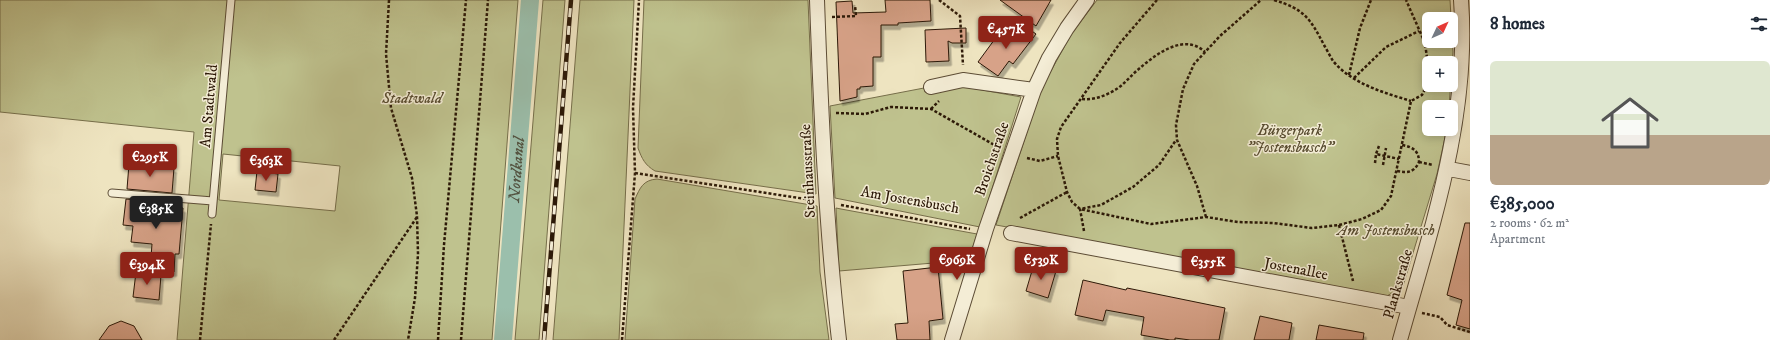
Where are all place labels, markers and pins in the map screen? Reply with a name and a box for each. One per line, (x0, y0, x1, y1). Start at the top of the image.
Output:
pin: €457K (978, 16, 1034, 50)
pin: €295K (122, 144, 178, 178)
pin: €363K (238, 148, 294, 182)
pin: €385K (128, 196, 184, 230)
pin: €969K (929, 247, 985, 281)
pin: €539K (1013, 247, 1069, 281)
pin: €355K (1180, 249, 1236, 283)
pin: €394K (119, 252, 175, 286)

